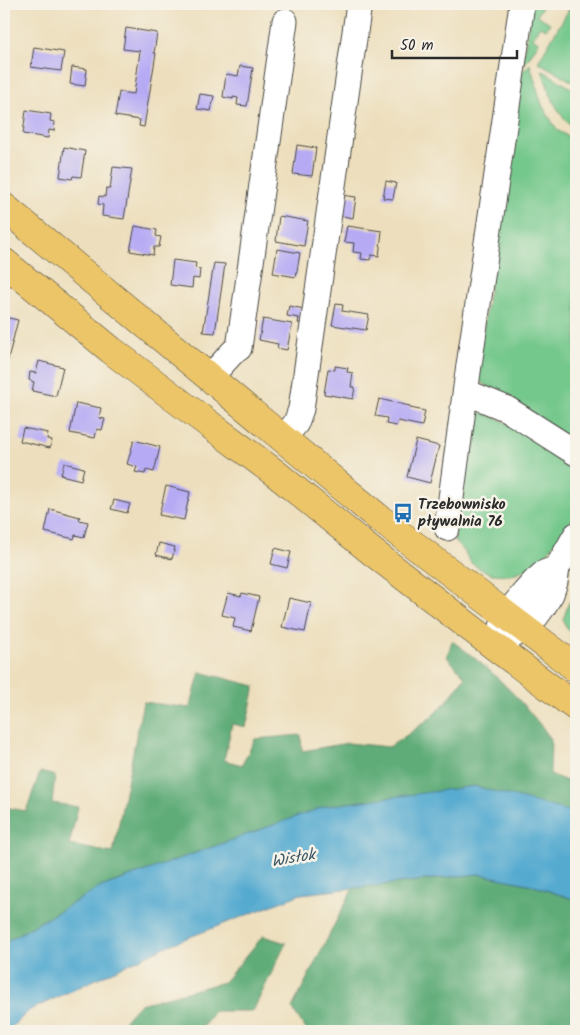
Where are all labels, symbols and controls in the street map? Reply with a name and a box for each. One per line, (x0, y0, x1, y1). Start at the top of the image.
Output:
scale bar (392, 28, 518, 60)
text: 50 m (400, 34, 434, 58)
place label: Trzebownisko pływalnia 76 (417, 493, 506, 534)
bus stop icon: Trzebownisko pływalnia 76 (392, 502, 414, 524)
water label: Wisłok (270, 842, 319, 875)

